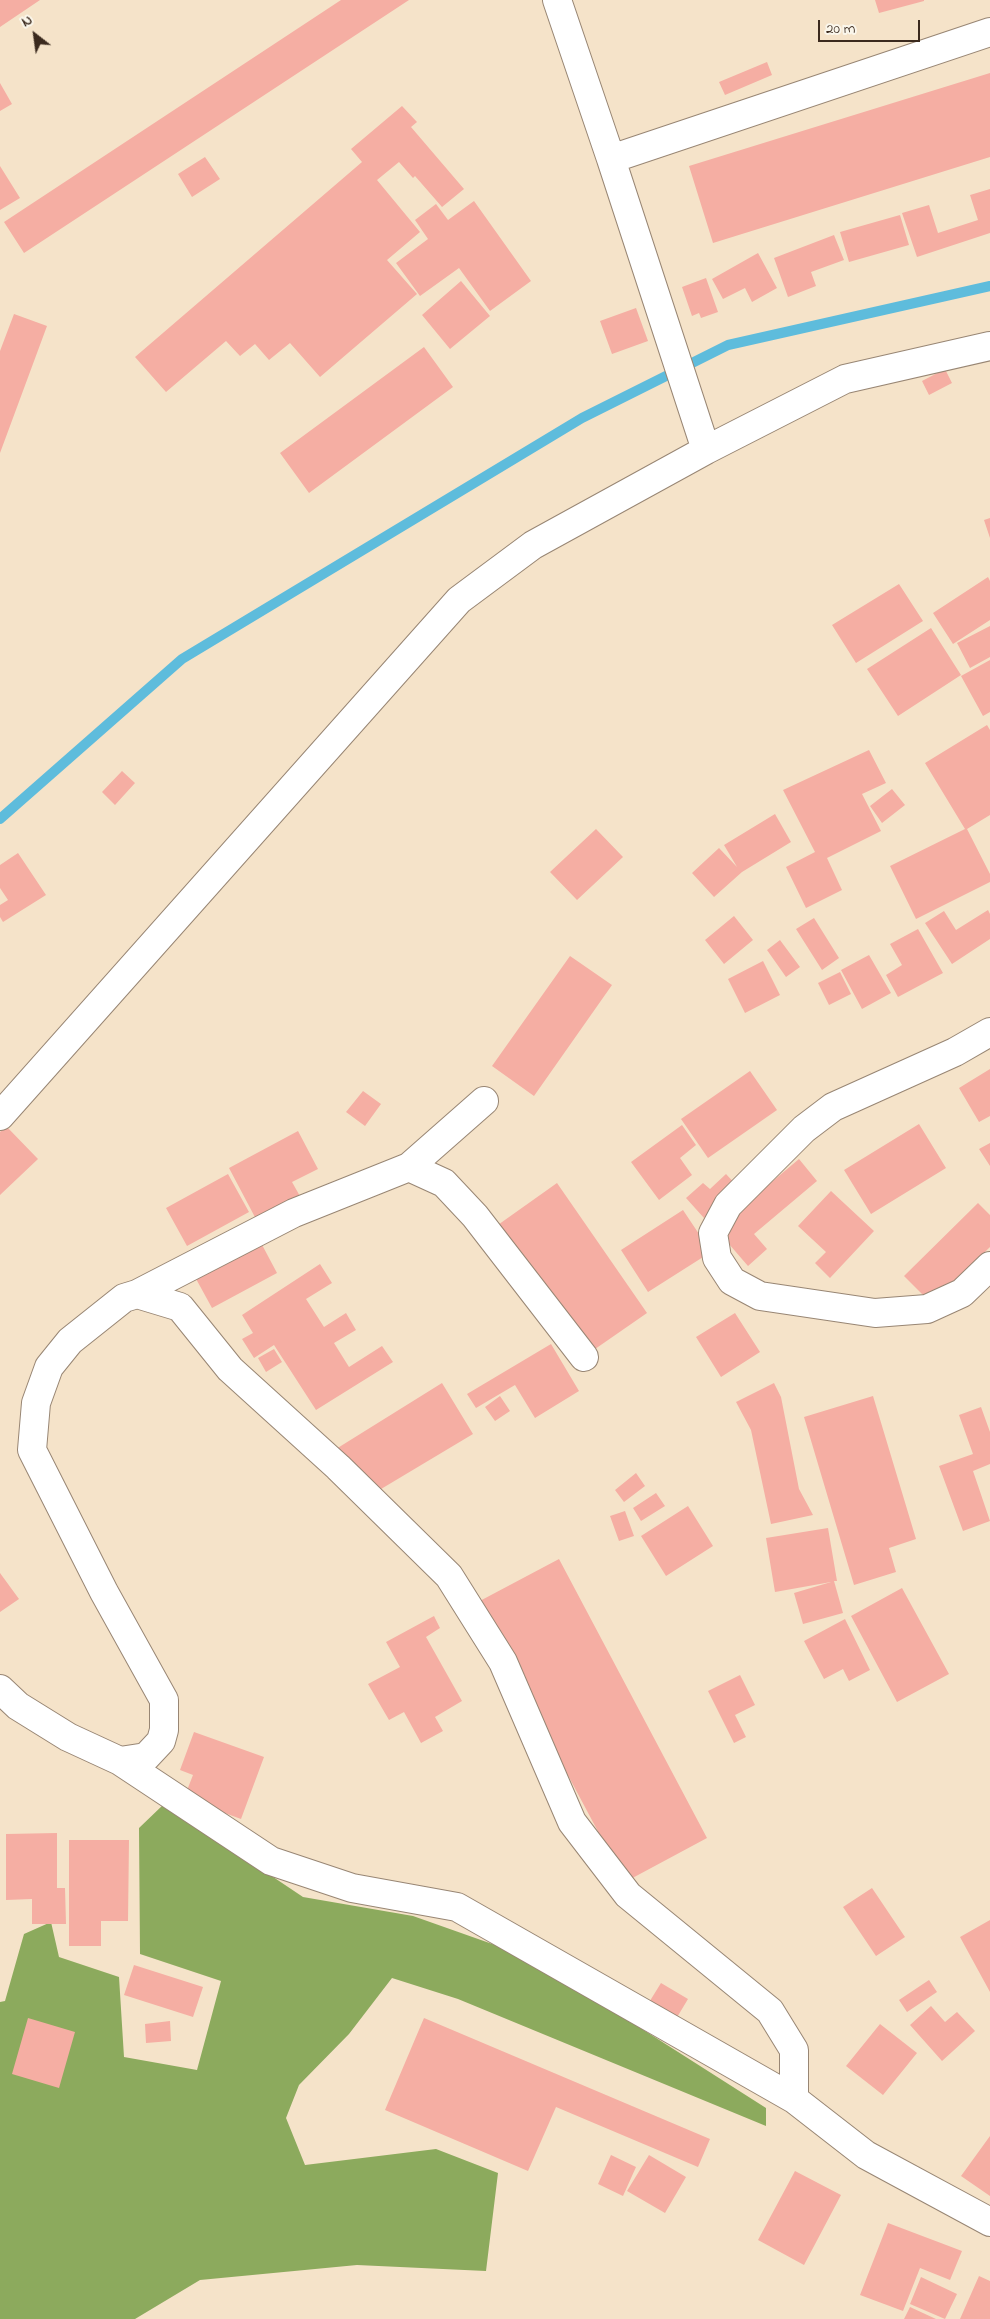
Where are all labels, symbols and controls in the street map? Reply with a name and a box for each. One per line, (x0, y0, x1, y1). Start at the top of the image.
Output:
north arrow (10, 10, 60, 60)
text: N (18, 10, 37, 33)
scale bar (820, 10, 922, 42)
text: 20 m (826, 18, 855, 40)

